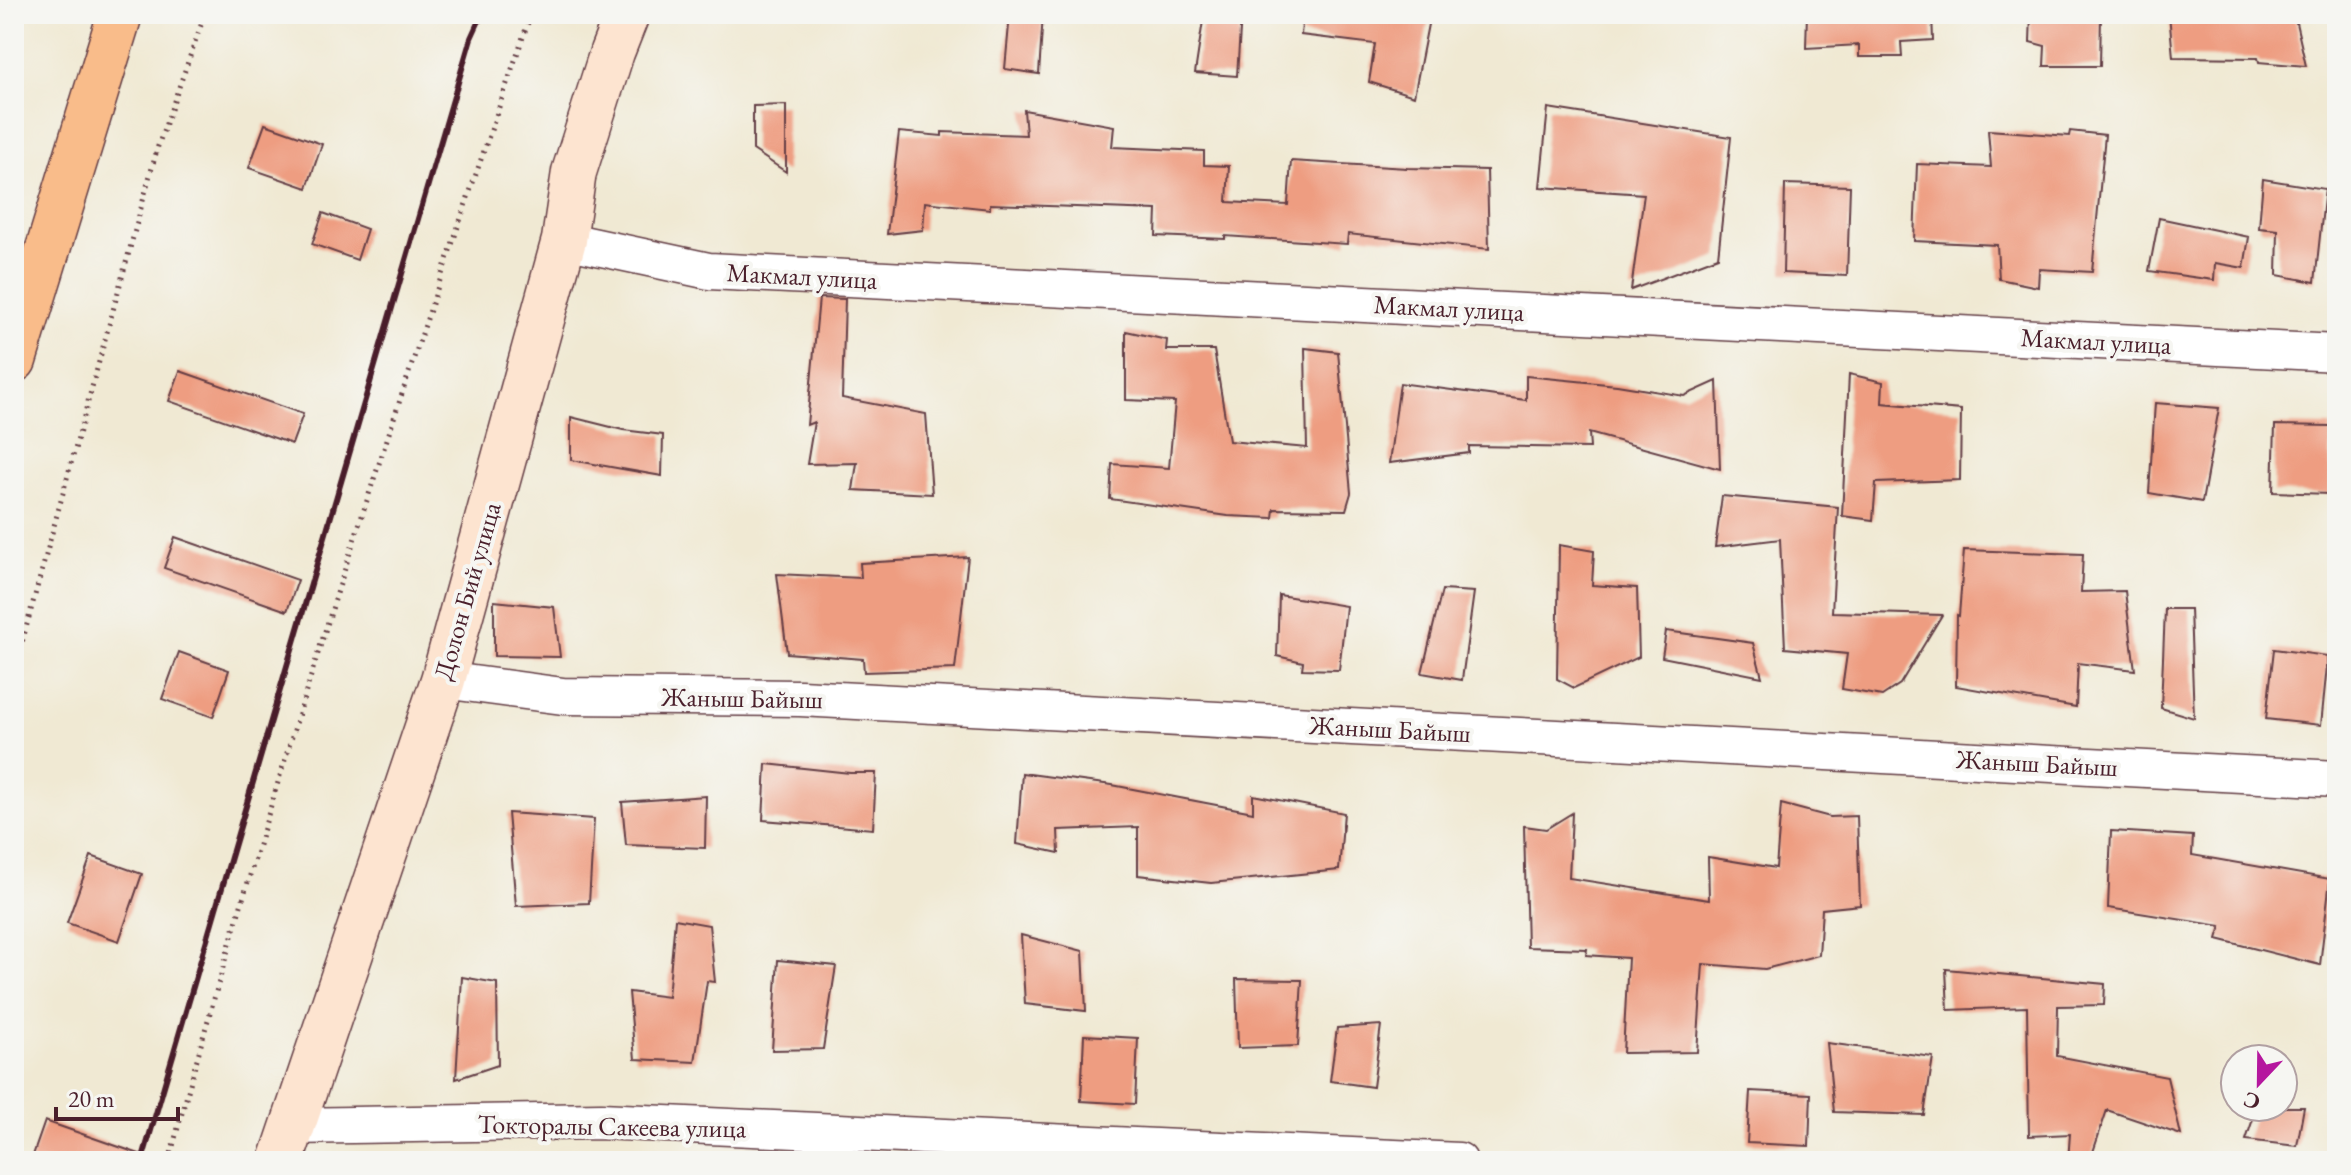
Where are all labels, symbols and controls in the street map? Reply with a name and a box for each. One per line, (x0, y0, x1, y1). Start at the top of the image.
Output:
street label: Макмал улица (726, 255, 879, 297)
street label: Макмал улица (1373, 287, 1526, 329)
street label: Макмал улица (2020, 320, 2173, 362)
street label: Долон Бий улица (425, 498, 509, 684)
street label: Жаныш Байыш (660, 680, 823, 716)
street label: Жаныш Байыш (1307, 708, 1472, 750)
street label: Жаныш Байыш (1954, 742, 2119, 784)
north arrow (2219, 1043, 2299, 1123)
scale bar (56, 1071, 178, 1121)
text: 20 m (68, 1083, 115, 1114)
text: С (2239, 1085, 2264, 1117)
street label: Токторалы Сакеева улица (477, 1107, 747, 1145)

